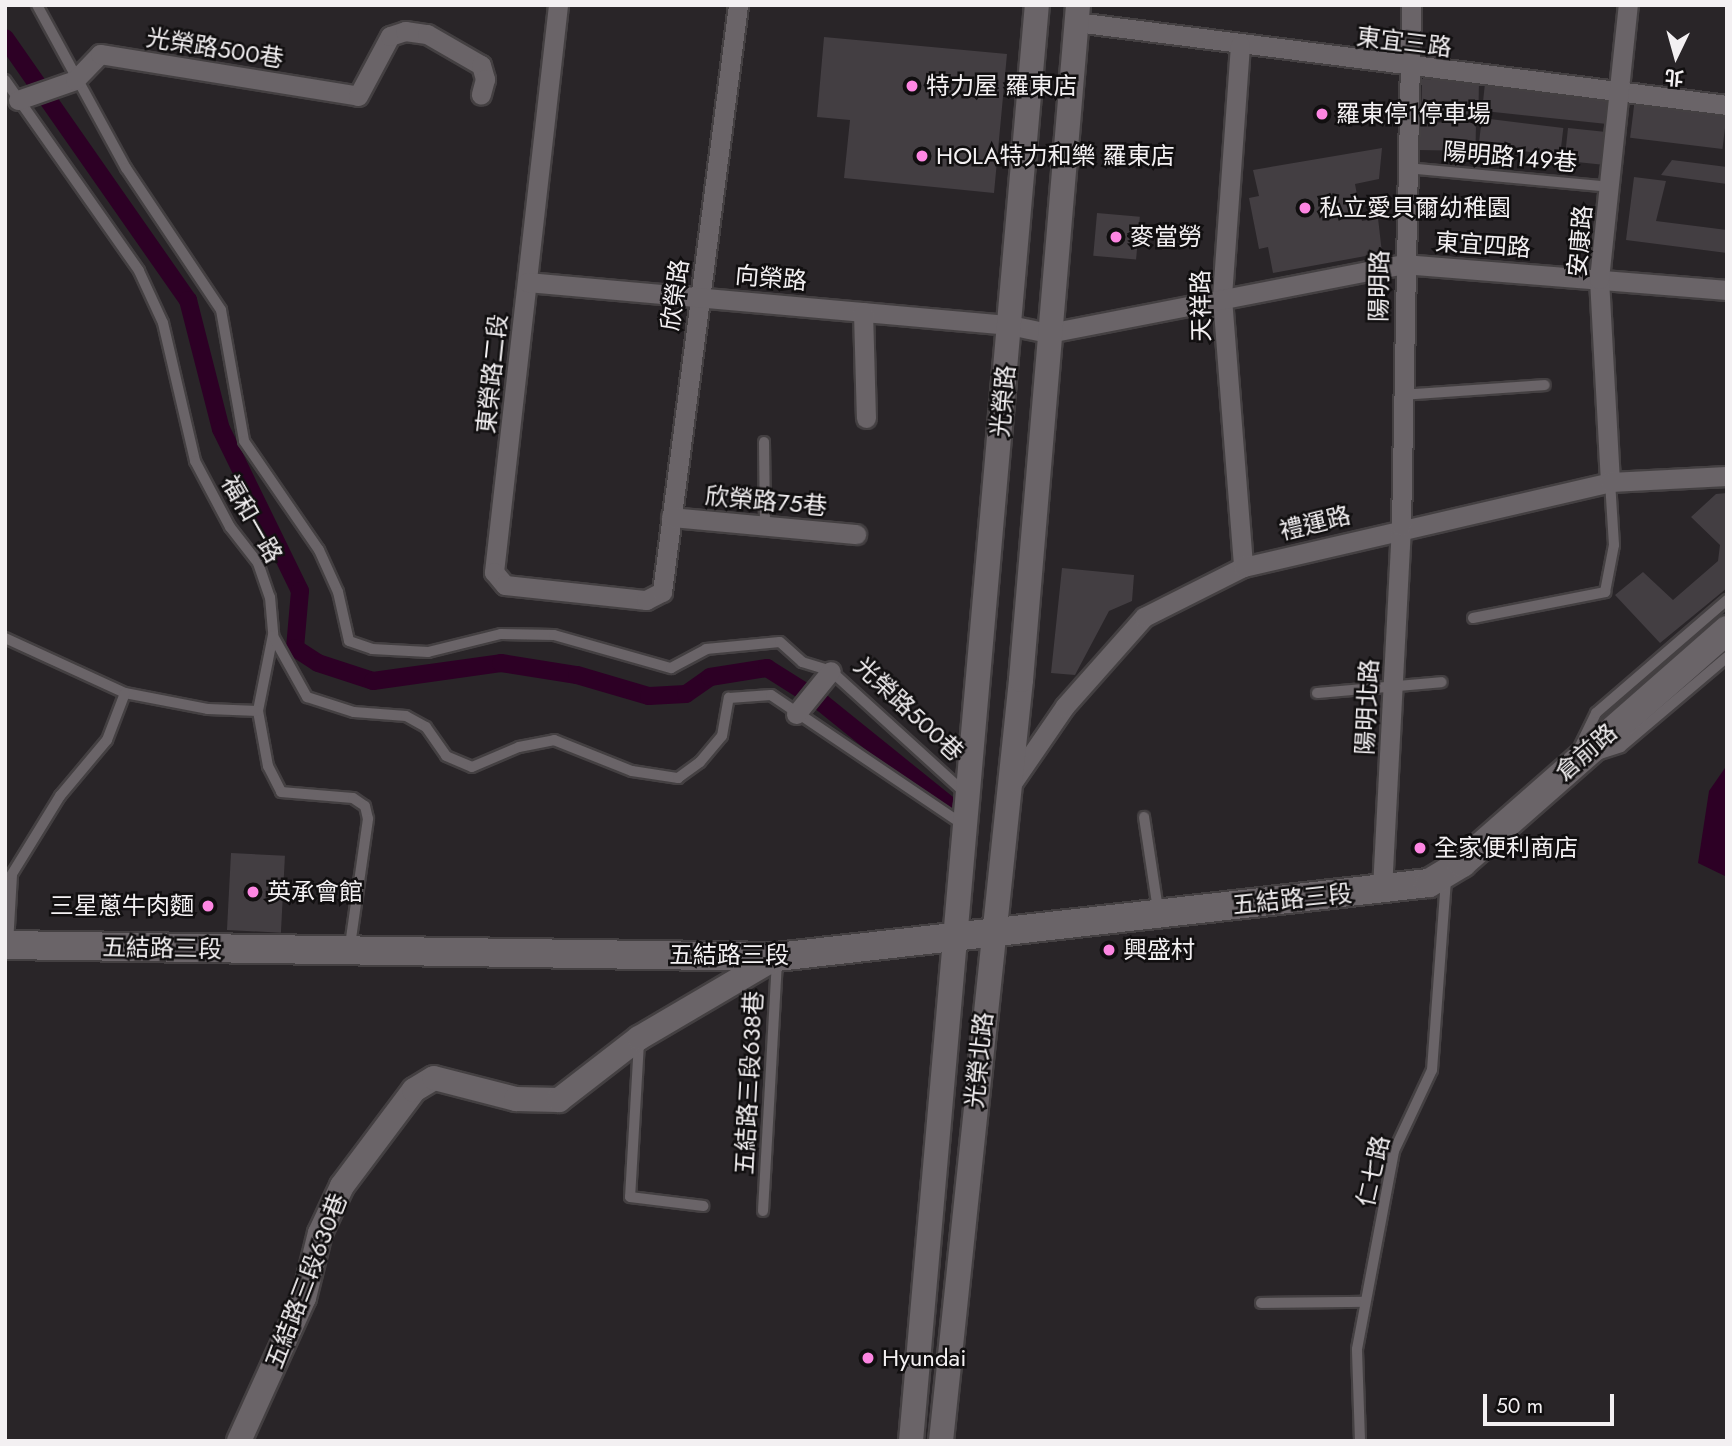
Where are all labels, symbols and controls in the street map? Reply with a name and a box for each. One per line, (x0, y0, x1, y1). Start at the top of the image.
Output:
north arrow (1641, 21, 1711, 91)
street label: 東宜三路 (1355, 22, 1453, 62)
street label: 光榮路500巷 (144, 23, 286, 73)
text: 北 (1663, 63, 1685, 92)
place label: 特力屋 羅東店 (926, 72, 1077, 100)
marker: 特力屋 羅東店 (904, 78, 920, 94)
place label: 羅東停1停車場 (1336, 100, 1491, 128)
marker: 羅東停1停車場 (1314, 106, 1330, 122)
street label: 陽明路149巷 (1442, 137, 1578, 177)
place label: HOLA特力和樂 羅東店 (936, 142, 1175, 170)
marker: HOLA特力和樂 羅東店 (914, 148, 930, 164)
place label: 私立愛貝爾幼稚園 (1319, 194, 1511, 222)
marker: 私立愛貝爾幼稚園 (1297, 200, 1313, 216)
street label: 安康路 (1563, 204, 1597, 278)
place label: 麥當勞 (1130, 223, 1202, 251)
street label: 東宜四路 (1434, 227, 1532, 263)
marker: 麥當勞 (1108, 229, 1124, 245)
street label: 陽明路 (1364, 250, 1394, 322)
street label: 欣榮路 (656, 257, 694, 333)
street label: 向榮路 (734, 261, 808, 295)
street label: 天祥路 (1186, 270, 1216, 342)
street label: 東榮路二段 (471, 313, 513, 435)
street label: 光榮路 (986, 364, 1020, 438)
street label: 福和一路 (216, 470, 288, 568)
street label: 欣榮路75巷 (704, 481, 828, 521)
street label: 禮運路 (1277, 500, 1353, 546)
street label: 光榮路500巷 (849, 651, 969, 767)
street label: 陽明北路 (1350, 658, 1384, 756)
street label: 倉前路 (1549, 718, 1623, 786)
place label: 全家便利商店 (1434, 834, 1578, 862)
marker: 全家便利商店 (1412, 840, 1428, 856)
place label: 英承會館 (267, 878, 363, 906)
street label: 五結路三段 (1231, 878, 1353, 920)
marker: 英承會館 (245, 884, 261, 900)
place label: 三星蔥牛肉麵 (50, 892, 194, 920)
marker: 三星蔥牛肉麵 (200, 898, 216, 914)
street label: 五結路三段 (102, 933, 222, 963)
place label: 興盛村 (1123, 936, 1195, 964)
street label: 五結路三段 (669, 941, 789, 969)
marker: 興盛村 (1101, 942, 1117, 958)
street label: 五結路三段638巷 (730, 990, 768, 1176)
street label: 光榮北路 (960, 1011, 998, 1109)
street label: 仁七路 (1351, 1133, 1395, 1209)
street label: 五結路三段630巷 (259, 1189, 353, 1373)
place label: Hyundai (882, 1344, 966, 1372)
marker: Hyundai (860, 1350, 876, 1366)
scale bar (1487, 1380, 1618, 1424)
text: 50 m (1496, 1391, 1543, 1421)

